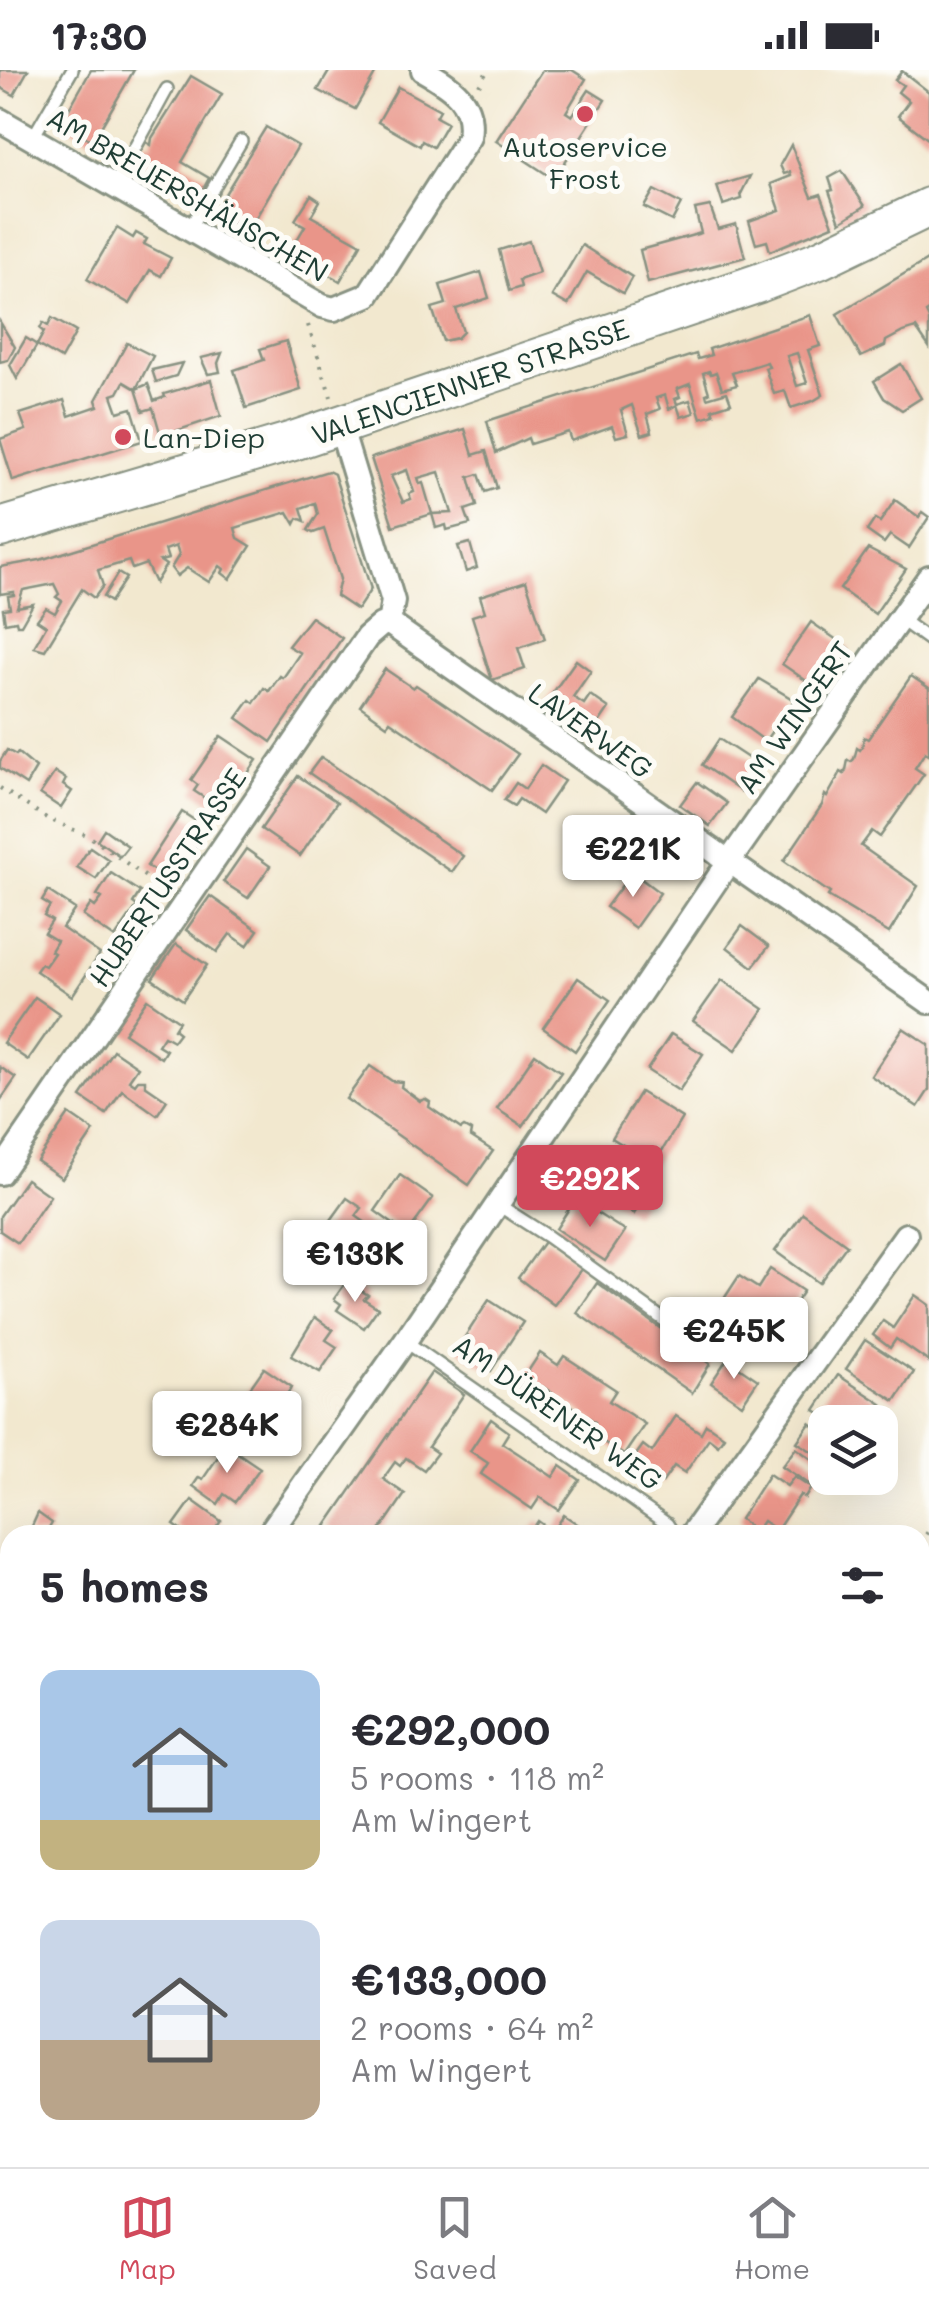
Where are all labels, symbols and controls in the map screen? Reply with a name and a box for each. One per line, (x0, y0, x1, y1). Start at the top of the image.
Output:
text: 17:30 (50, 10, 147, 60)
street label: AM BREUERSHÄUSCHEN (41, 99, 335, 289)
marker: Autoservice Frost (574, 103, 596, 125)
place label: Autoservice Frost (502, 128, 668, 196)
street label: VALENCIENNER STRASSE (306, 310, 634, 452)
place label: Lan-Diep (143, 419, 265, 455)
marker: Lan-Diep (112, 426, 134, 448)
street label: AM WINGERT (728, 634, 860, 800)
street label: LAVERWEG (522, 674, 660, 786)
street label: HUBERTUSSTRASSE (80, 761, 254, 993)
pin: €221K (563, 815, 703, 900)
text: €221K (585, 826, 681, 868)
pin: €292K (520, 1145, 660, 1230)
text: €292K (539, 1156, 641, 1198)
pin: €133K (285, 1220, 425, 1305)
text: €133K (305, 1231, 405, 1273)
pin: €245K (664, 1297, 804, 1382)
text: €245K (682, 1308, 786, 1350)
street label: AM DÜRENER WEG (446, 1326, 670, 1498)
pin: €284K (157, 1391, 297, 1476)
text: €284K (174, 1402, 280, 1444)
map controls (808, 1405, 898, 1495)
button: layers (808, 1405, 898, 1495)
text: 5 homes (40, 1558, 209, 1613)
icon: filters (835, 1558, 890, 1613)
text: €292,000 (350, 1701, 550, 1756)
icon: home (120, 1710, 240, 1830)
text: 5 rooms · 118 m² (350, 1756, 604, 1798)
text: Am Wingert (350, 1798, 532, 1840)
text: €133,000 (350, 1951, 547, 2006)
icon: home (120, 1960, 240, 2080)
text: 2 rooms · 64 m² (350, 2006, 594, 2048)
text: Am Wingert (350, 2048, 532, 2090)
tab: Map (119, 2190, 176, 2286)
tab: Saved (413, 2190, 496, 2286)
tab: Home (734, 2190, 810, 2286)

